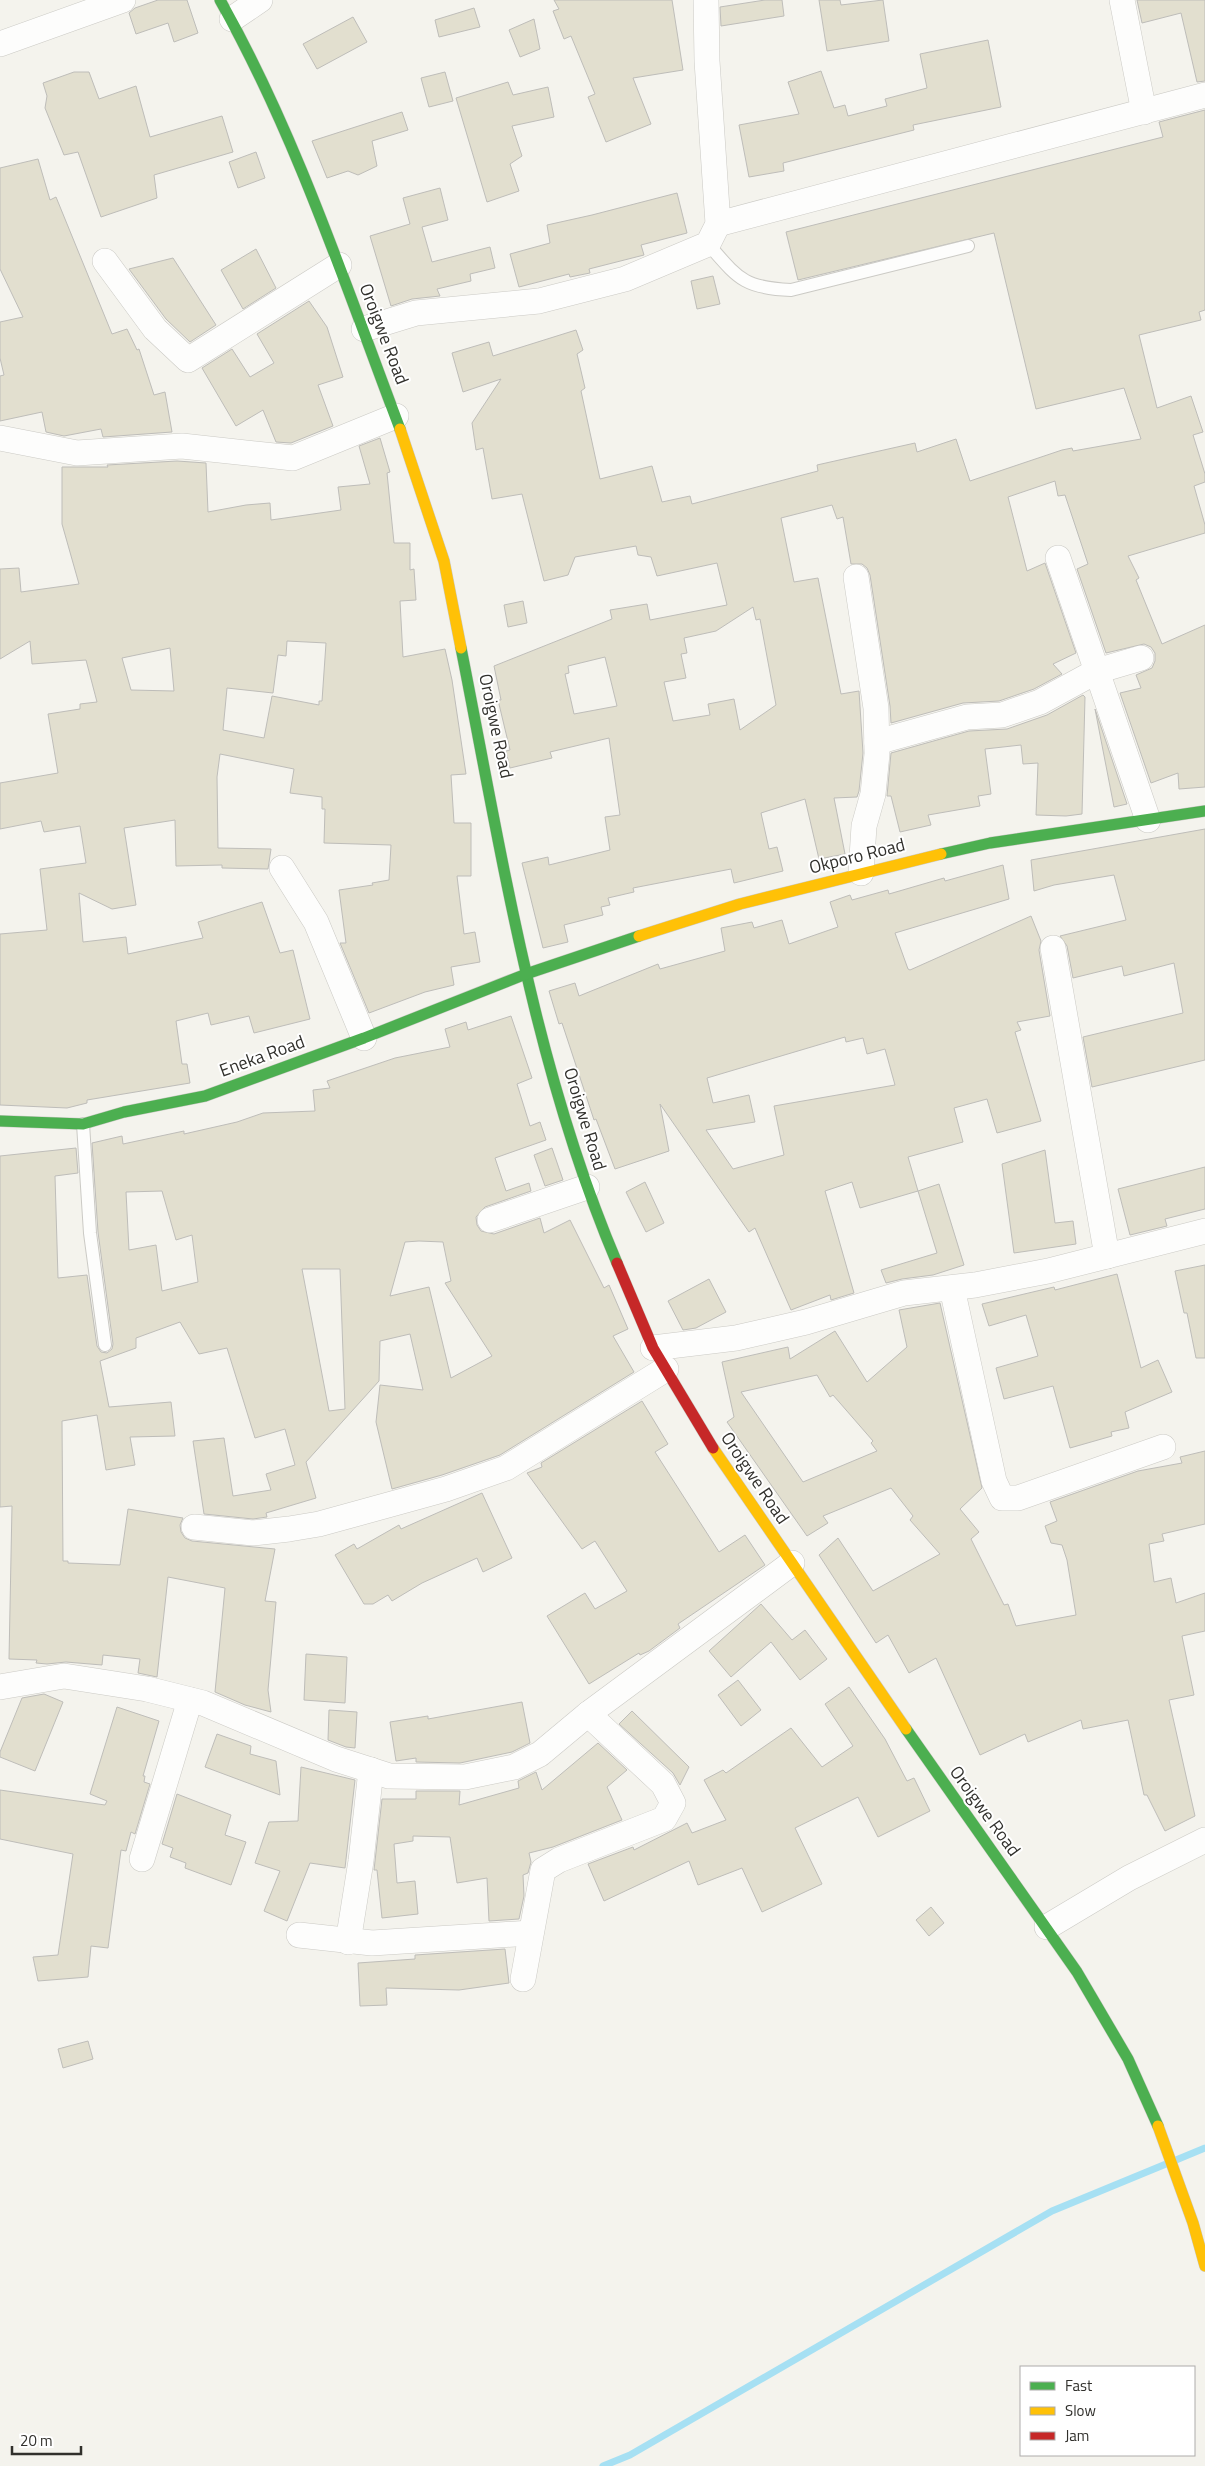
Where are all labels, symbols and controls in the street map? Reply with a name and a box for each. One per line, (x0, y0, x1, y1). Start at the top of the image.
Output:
street label: Oroigwe Road (353, 279, 416, 388)
street label: Oroigwe Road (472, 671, 521, 781)
street label: Okporo Road (806, 831, 908, 880)
street label: Eneka Road (215, 1028, 308, 1083)
street label: Oroigwe Road (557, 1064, 614, 1174)
street label: Oroigwe Road (715, 1426, 796, 1529)
street label: Oroigwe Road (943, 1760, 1028, 1862)
legend (1020, 2366, 1195, 2456)
text: Fast (1065, 2374, 1093, 2397)
text: Slow (1065, 2399, 1096, 2422)
scale bar (12, 2424, 81, 2456)
text: Jam (1065, 2424, 1089, 2447)
text: 20 m (20, 2429, 53, 2452)

